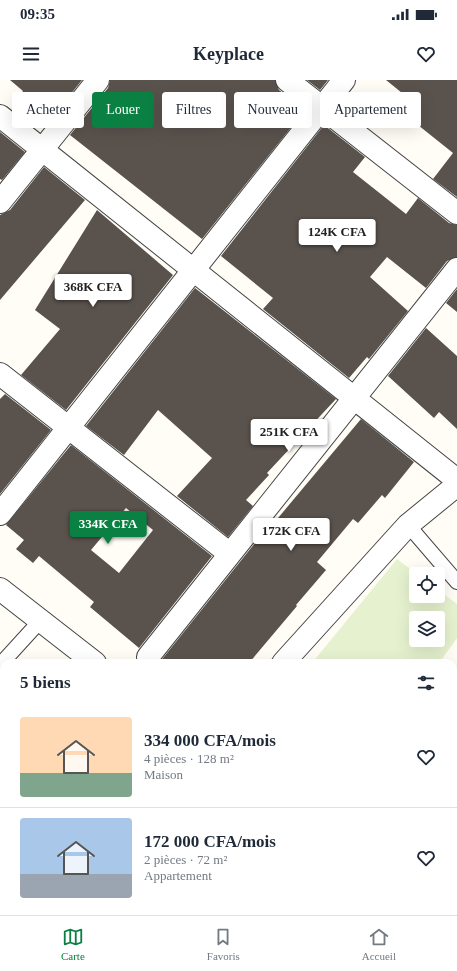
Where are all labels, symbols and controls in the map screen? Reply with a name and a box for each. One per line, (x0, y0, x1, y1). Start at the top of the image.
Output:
text: 09:35 (20, 6, 55, 22)
icon: menu (20, 43, 42, 65)
icon: heart (415, 43, 437, 65)
text: Keyplace (193, 44, 264, 64)
chip: Acheter (12, 92, 84, 128)
chip: Louer (92, 92, 154, 128)
chip: Filtres (162, 92, 226, 128)
chip: Nouveau (234, 92, 312, 128)
chip: Appartement (320, 92, 421, 128)
pin: 124K CFA (296, 219, 378, 253)
text: 124K CFA (308, 224, 366, 239)
pin: 368K CFA (52, 274, 134, 308)
text: 368K CFA (64, 279, 122, 294)
pin: 251K CFA (248, 419, 330, 453)
text: 251K CFA (260, 424, 318, 439)
pin: 334K CFA (67, 511, 149, 545)
text: 334K CFA (79, 516, 137, 531)
pin: 172K CFA (250, 518, 332, 552)
text: 172K CFA (262, 523, 320, 538)
map controls (409, 567, 445, 647)
button: locate (409, 567, 445, 603)
button: layers (409, 611, 445, 647)
icon: filters (415, 672, 437, 694)
text: 5 biens (20, 673, 71, 692)
text: 334 000 CFA/mois (144, 731, 276, 750)
icon: home (52, 733, 100, 781)
icon: heart (415, 746, 437, 768)
text: 4 pièces · 128 m² (144, 751, 234, 766)
text: Maison (144, 767, 183, 782)
text: 172 000 CFA/mois (144, 832, 276, 851)
icon: home (52, 834, 100, 882)
icon: heart (415, 847, 437, 869)
text: 2 pièces · 72 m² (144, 852, 227, 867)
text: Appartement (144, 868, 212, 883)
tab: Carte (61, 926, 85, 962)
tab: Favoris (207, 926, 240, 962)
tab: Accueil (362, 926, 396, 962)

